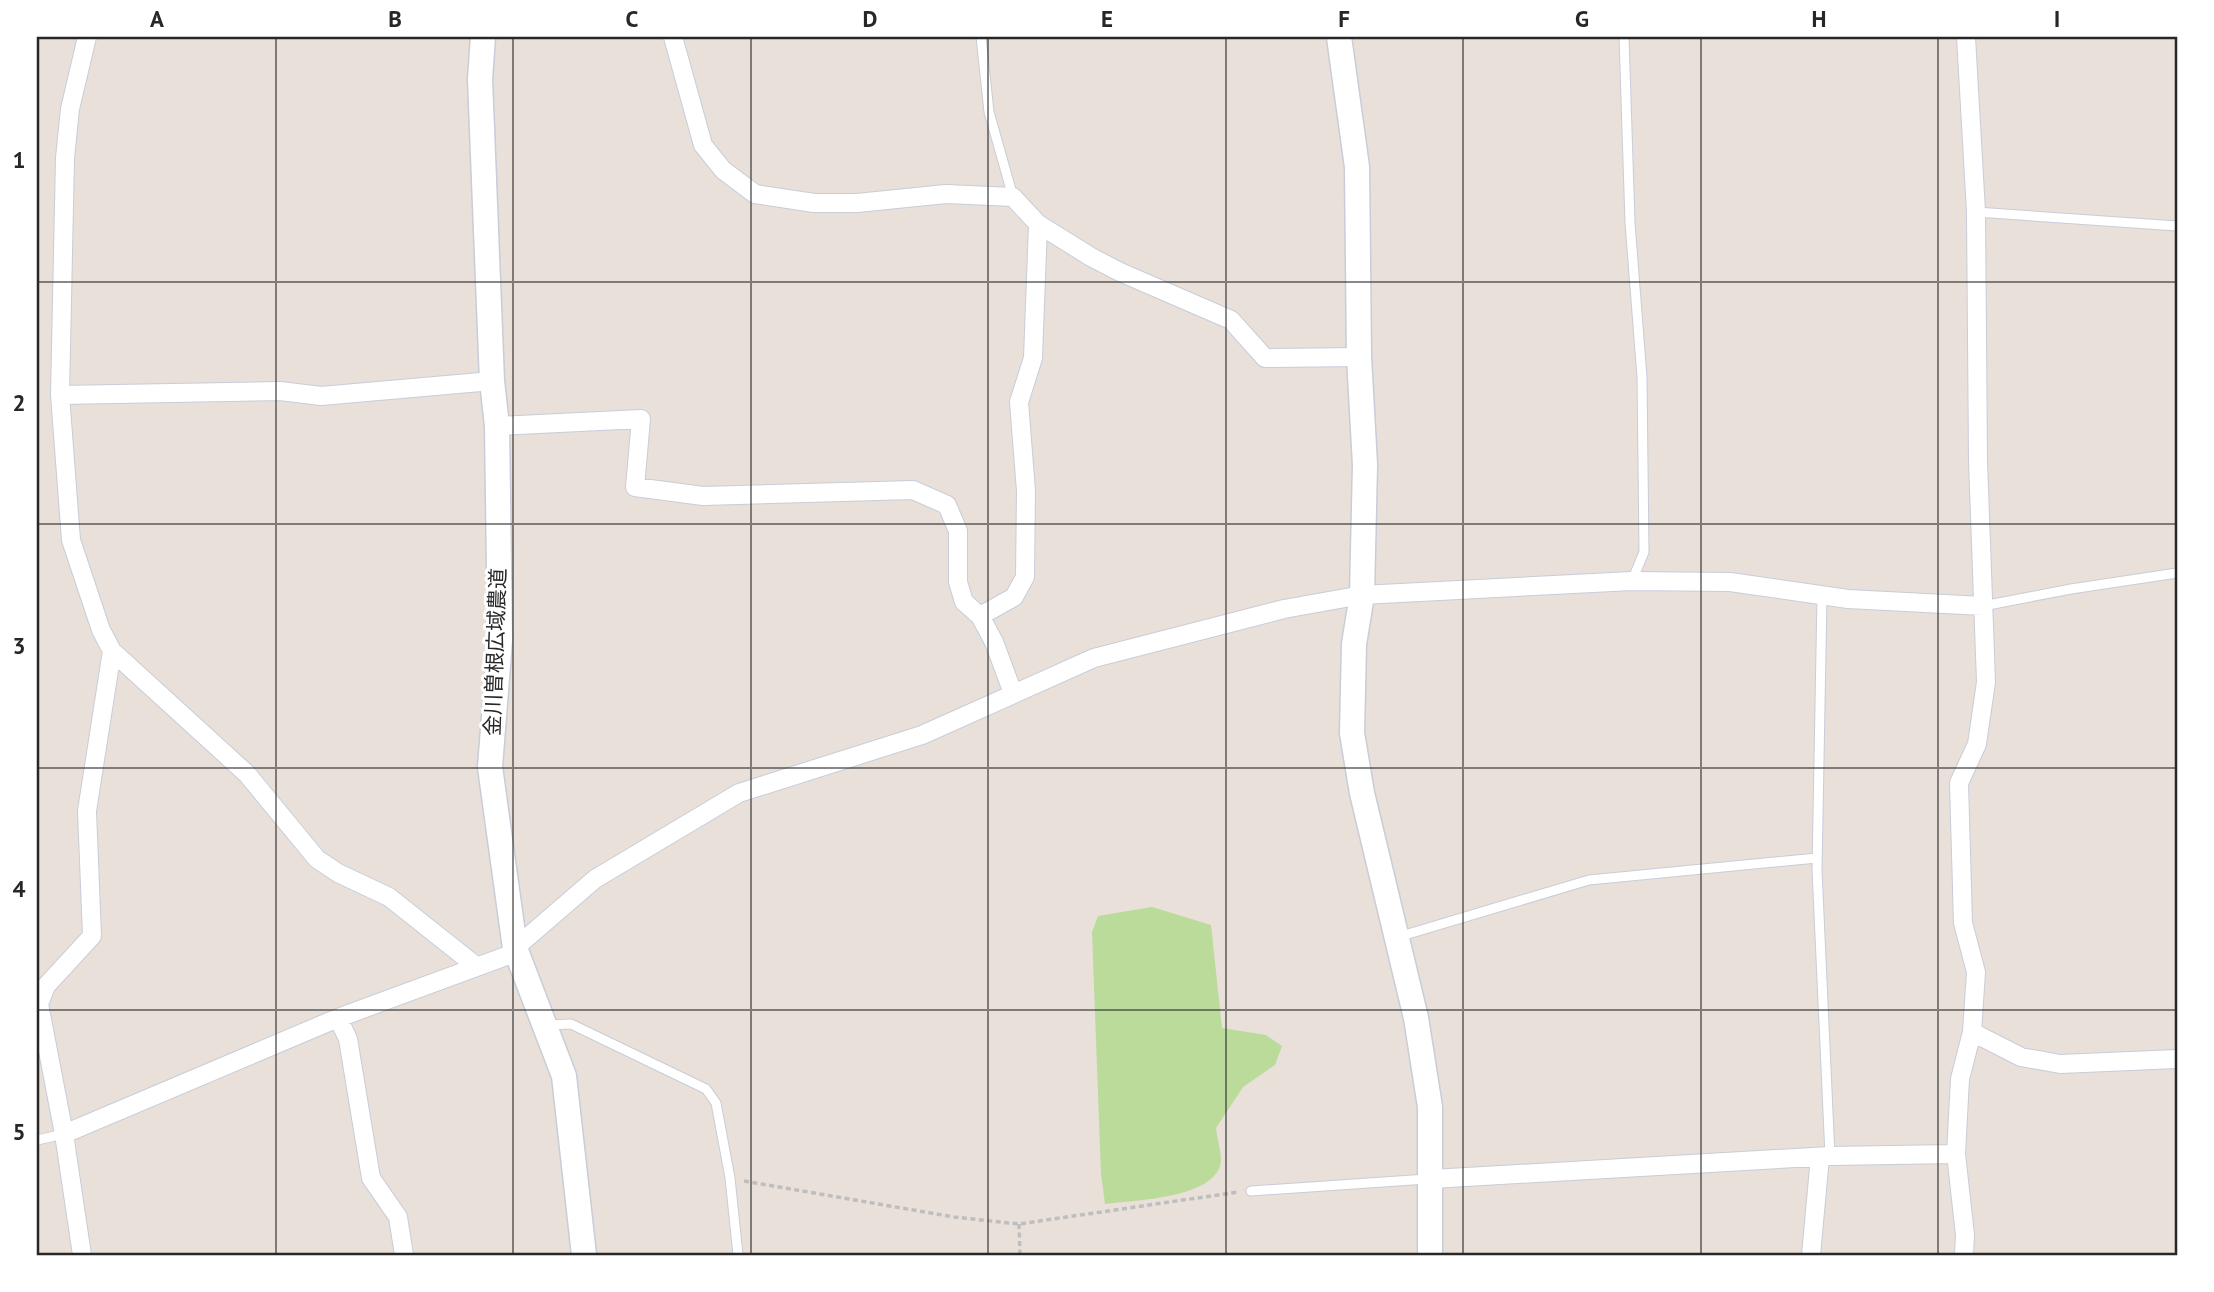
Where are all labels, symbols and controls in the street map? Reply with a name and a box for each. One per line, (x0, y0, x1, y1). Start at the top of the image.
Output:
text: A (150, 4, 164, 33)
text: B (388, 4, 402, 33)
text: C (626, 4, 639, 33)
text: D (863, 4, 877, 33)
text: E (1101, 4, 1113, 33)
text: F (1338, 4, 1350, 33)
text: G (1575, 4, 1589, 33)
text: H (1812, 4, 1826, 33)
text: I (2054, 4, 2060, 33)
text: 1 (12, 145, 26, 174)
text: 2 (12, 388, 26, 417)
street label: 金川曽根広域農道 (479, 568, 511, 736)
text: 3 (12, 631, 26, 660)
text: 4 (12, 874, 26, 903)
text: 5 (12, 1117, 26, 1146)

